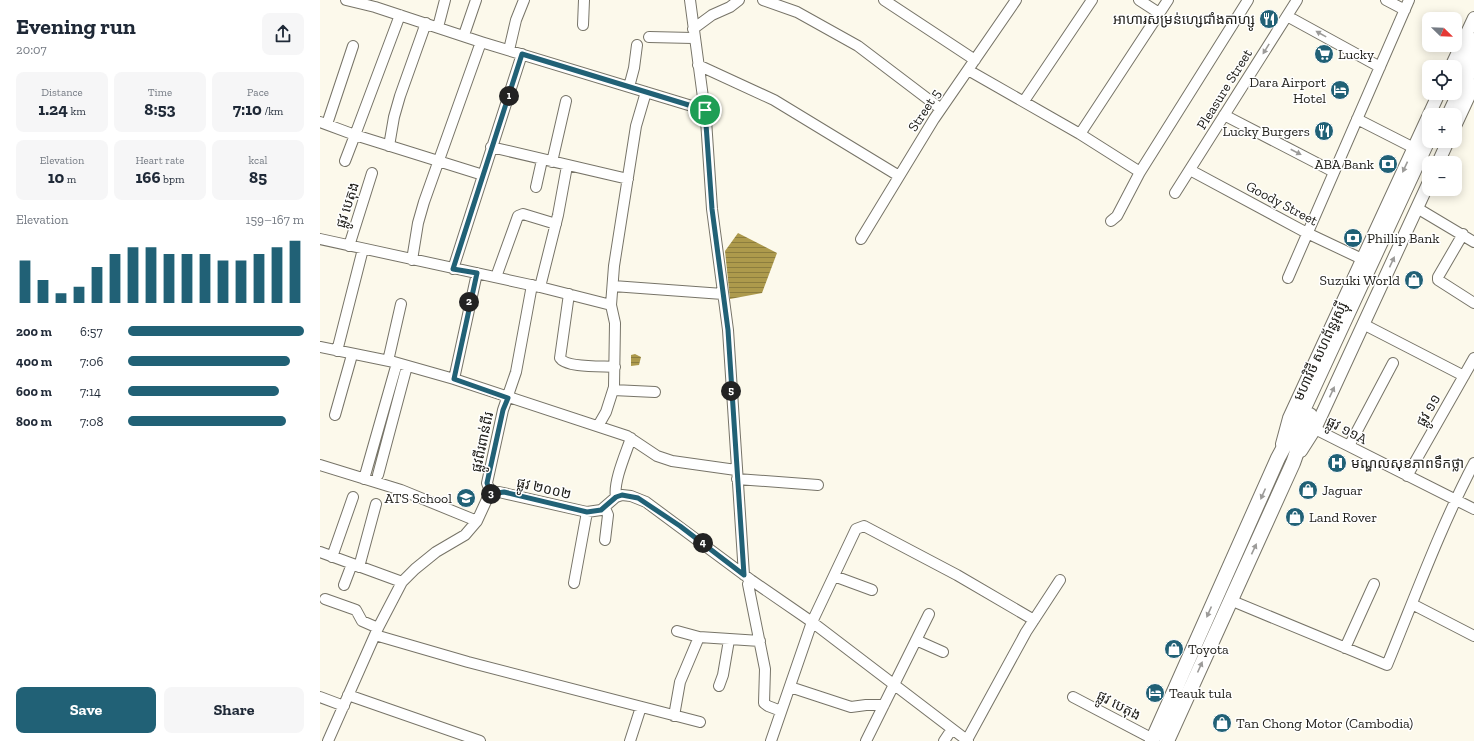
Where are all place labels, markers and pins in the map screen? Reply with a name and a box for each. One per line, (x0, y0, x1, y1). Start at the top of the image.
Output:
restaurant icon: អាហារសម្រន់ហ្សេជាំងតាហ្សូ (1258, 8, 1280, 30)
place label: អាហារសម្រន់ហ្សេជាំងតាហ្សូ (1113, 11, 1255, 31)
supermarket icon: Lucky (1313, 43, 1335, 65)
place label: Lucky (1338, 46, 1375, 63)
place label: Dara Airport Hotel (1249, 74, 1327, 107)
hotel icon: Dara Airport Hotel (1329, 79, 1351, 101)
pin: 1 (499, 86, 519, 106)
pin (688, 93, 722, 127)
restaurant icon: Lucky Burgers (1313, 120, 1335, 142)
place label: Lucky Burgers (1222, 123, 1310, 140)
bank icon: ABA Bank (1377, 153, 1399, 175)
place label: ABA Bank (1314, 156, 1375, 173)
bank icon: Phillip Bank (1342, 227, 1364, 249)
place label: Phillip Bank (1367, 230, 1440, 247)
shop icon: Suzuki World (1403, 269, 1425, 291)
place label: Suzuki World (1320, 272, 1400, 289)
pin: 2 (459, 292, 479, 312)
pin: 5 (721, 381, 741, 401)
hospital icon: មណ្ឌលសុខភាពទឹកថ្លា (1326, 452, 1348, 474)
place label: មណ្ឌលសុខភាពទឹកថ្លា (1351, 455, 1464, 472)
shop icon: Jaguar (1297, 479, 1319, 501)
place label: Jaguar (1322, 482, 1363, 499)
pin: 3 (481, 484, 501, 504)
school or university icon: ATS School (455, 487, 477, 509)
place label: ATS School (385, 490, 452, 507)
shop icon: Land Rover (1284, 506, 1306, 528)
place label: Land Rover (1309, 509, 1377, 526)
pin: 4 (693, 533, 713, 553)
shop icon: Toyota (1163, 638, 1185, 660)
place label: Toyota (1188, 641, 1229, 658)
hotel icon: Teauk tula (1144, 682, 1166, 704)
place label: Teauk tula (1169, 685, 1232, 702)
shop icon: Tan Chong Motor (Cambodia) (1211, 712, 1233, 734)
place label: Tan Chong Motor (Cambodia) (1236, 715, 1413, 732)

